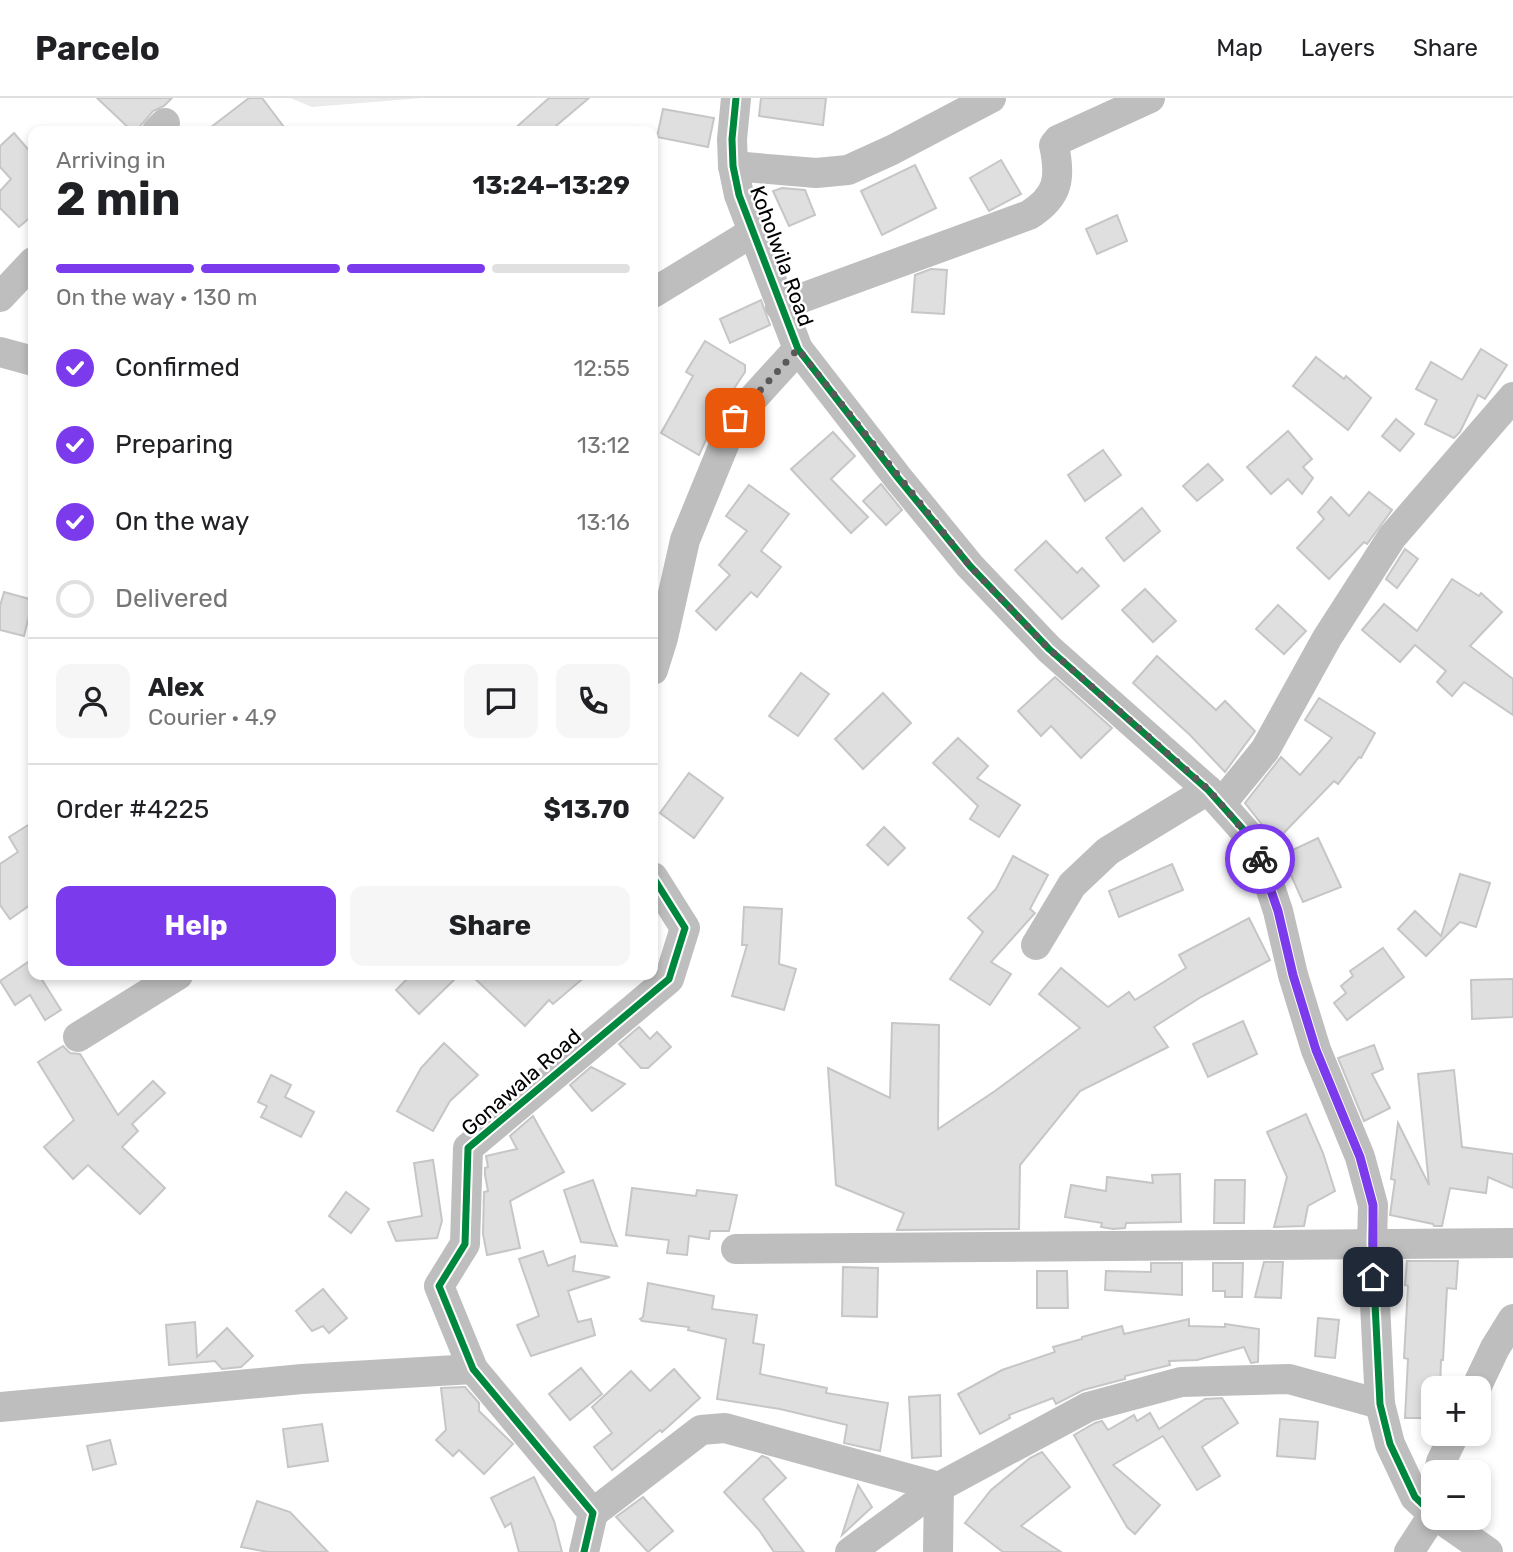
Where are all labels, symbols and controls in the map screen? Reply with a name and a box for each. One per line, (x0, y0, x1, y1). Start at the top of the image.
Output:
text: Parcelo (35, 29, 160, 68)
text: Map (1216, 34, 1263, 62)
text: Layers (1301, 34, 1375, 62)
text: Share (1413, 34, 1478, 62)
text: Arriving in (56, 146, 166, 174)
text: 13:24–13:29 (473, 170, 630, 201)
text: 2 min (56, 172, 181, 227)
street label: Koholwila Road (745, 182, 819, 330)
text: On the way · 130 m (56, 283, 257, 311)
icon: check (56, 349, 94, 387)
text: Confirmed (115, 352, 240, 383)
text: 12:55 (573, 354, 630, 382)
pin (705, 388, 765, 448)
icon: bag (716, 399, 754, 437)
icon: check (56, 426, 94, 464)
text: Preparing (115, 429, 233, 460)
text: 13:12 (577, 431, 630, 459)
icon: check (56, 503, 94, 541)
text: On the way (115, 506, 249, 537)
text: 13:16 (577, 508, 630, 536)
text: Delivered (115, 583, 228, 614)
button: person (56, 664, 130, 738)
button: chat (464, 664, 538, 738)
button: phone (556, 664, 630, 738)
text: Alex (148, 672, 204, 703)
text: Courier · 4.9 (148, 703, 277, 731)
text: Order #4225 (56, 794, 209, 825)
text: $13.70 (543, 794, 630, 825)
courier (1225, 824, 1295, 894)
icon: bike (1241, 840, 1279, 878)
button: Help (56, 886, 336, 966)
button: Share (350, 886, 630, 966)
street label: Gonawala Road (456, 1023, 586, 1141)
pin (1343, 1247, 1403, 1307)
icon: home (1354, 1258, 1392, 1296)
map controls (1421, 1376, 1491, 1530)
button: + (1421, 1376, 1491, 1446)
button: − (1421, 1460, 1491, 1530)

